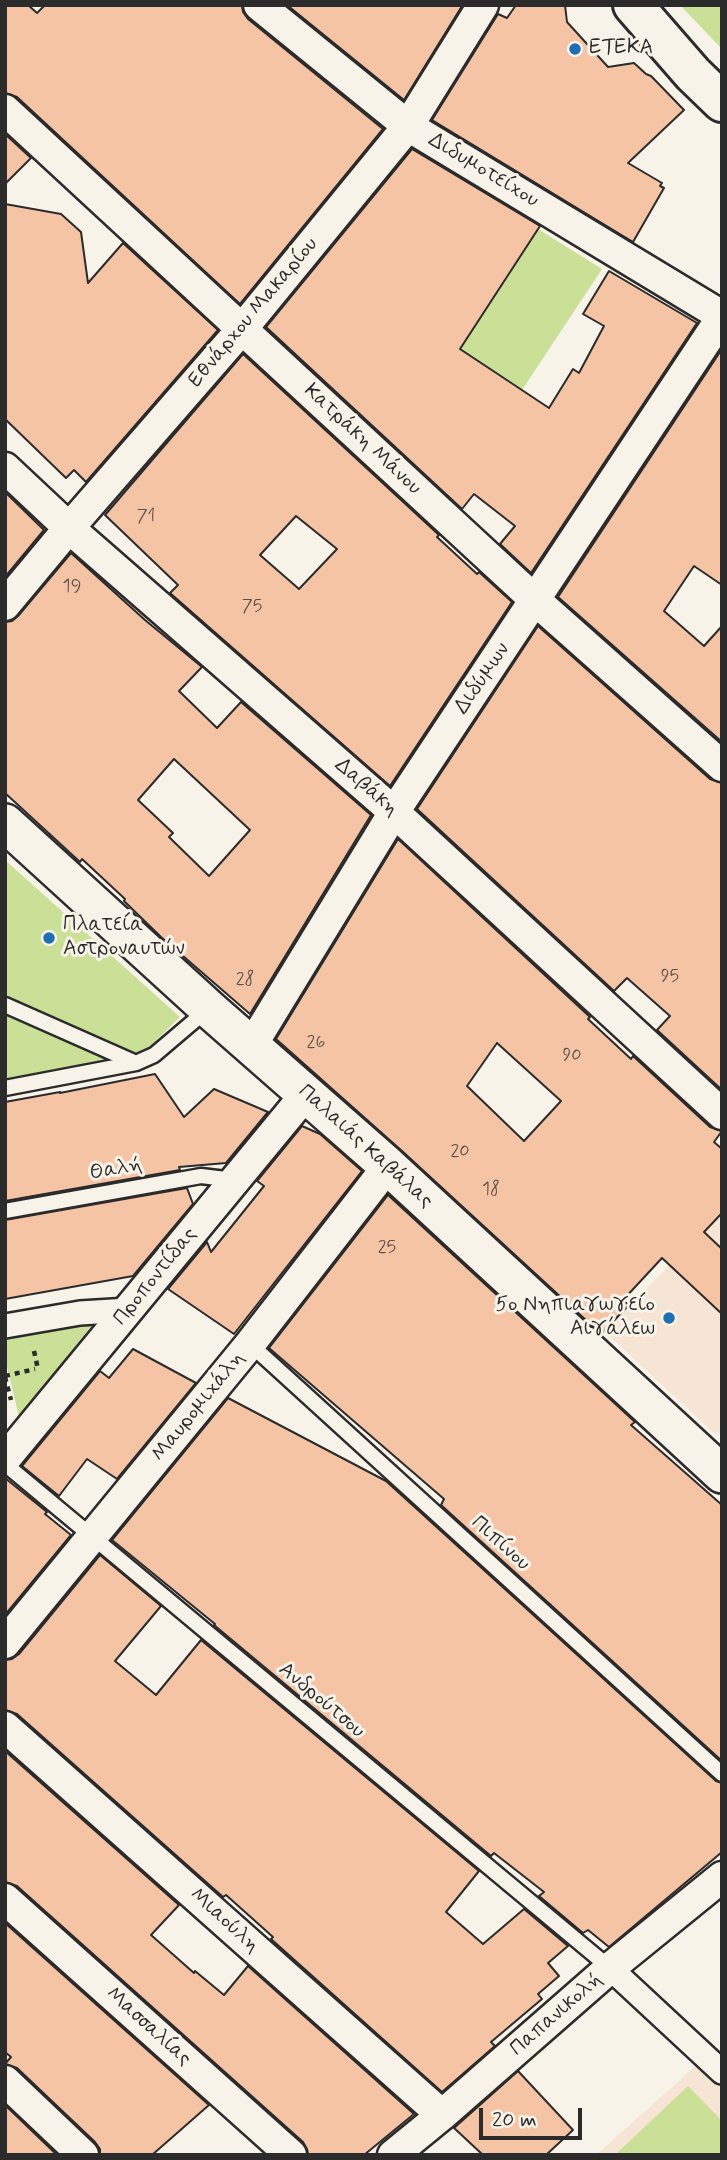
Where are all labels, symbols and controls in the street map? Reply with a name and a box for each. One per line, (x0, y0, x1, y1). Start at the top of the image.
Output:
place label: ΕΤΕΚΑ (589, 36, 653, 62)
marker: ΕΤΕΚΑ (567, 41, 583, 57)
street label: Διδυμοτείχου (423, 128, 543, 214)
street label: Εθνάρχου Μακαρίου (184, 233, 324, 393)
street label: Κατράκη Μάνου (298, 379, 426, 501)
house number: 71 (137, 506, 155, 528)
house number: 19 (63, 576, 81, 598)
house number: 75 (242, 596, 262, 618)
street label: Διδύμων (450, 638, 516, 720)
street label: Δαβάκη (329, 753, 403, 823)
place label: Πλατεία Αστροναυτών (63, 913, 185, 963)
marker: Πλατεία Αστροναυτών (41, 930, 57, 946)
house number: 95 (661, 966, 679, 988)
house number: 28 (236, 969, 254, 991)
house number: 26 (307, 1032, 325, 1054)
house number: 90 (562, 1045, 582, 1067)
street label: Παλαιάς Καβάλας (292, 1080, 438, 1214)
house number: 20 (450, 1141, 470, 1163)
street label: Θαλή (88, 1153, 144, 1187)
house number: 18 (482, 1179, 500, 1201)
street label: Προποντίδας (109, 1223, 203, 1331)
house number: 25 (378, 1237, 396, 1259)
place label: 5ο Νηπιαγωγείο Αιγάλεω (495, 1293, 655, 1343)
marker: 5ο Νηπιαγωγείο Αιγάλεω (661, 1310, 677, 1326)
street label: Μαυρομιχάλη (147, 1347, 251, 1467)
street label: Πιπίνου (465, 1511, 535, 1577)
street label: Ανδρούτσου (273, 1658, 369, 1744)
street label: Μιαούλη (184, 1883, 264, 1959)
street label: Παπανικολή (505, 1968, 609, 2062)
street label: Μασσαλίας (100, 1982, 196, 2072)
scale bar (482, 2094, 585, 2138)
text: 20 m (492, 2106, 537, 2134)

